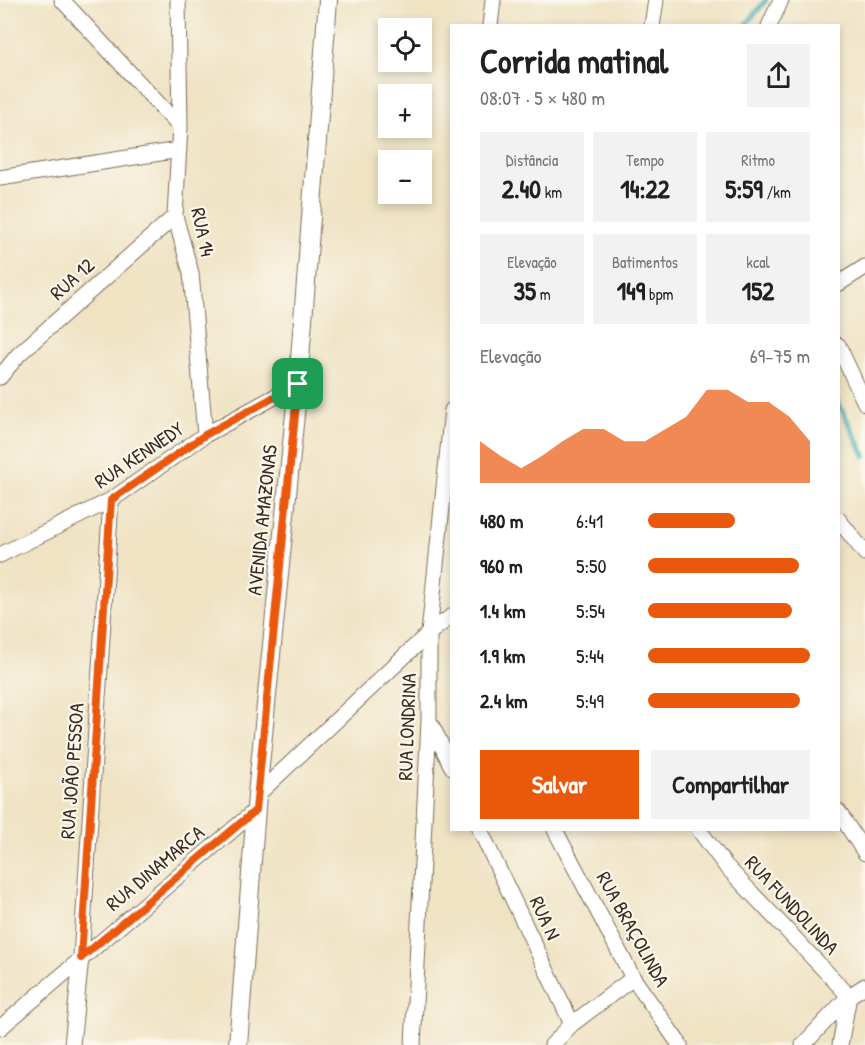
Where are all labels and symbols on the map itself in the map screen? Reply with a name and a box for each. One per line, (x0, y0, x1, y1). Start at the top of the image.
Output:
street label: RUA 14 (185, 205, 222, 259)
street label: RUA 12 (44, 251, 100, 306)
pin (272, 358, 323, 409)
street label: RUA KENNEDY (89, 415, 189, 494)
street label: AVENIDA AMAZONAS (240, 443, 283, 597)
street label: RUA LONDRINA (391, 673, 422, 781)
street label: RUA JOÃO PESSOA (53, 702, 90, 840)
street label: RUA DINAMARCA (100, 818, 210, 917)
street label: RUA FUNDOLINDA (739, 849, 845, 960)
street label: RUA BRAÇOLINDA (591, 866, 676, 991)
street label: RUA N (524, 892, 567, 944)

